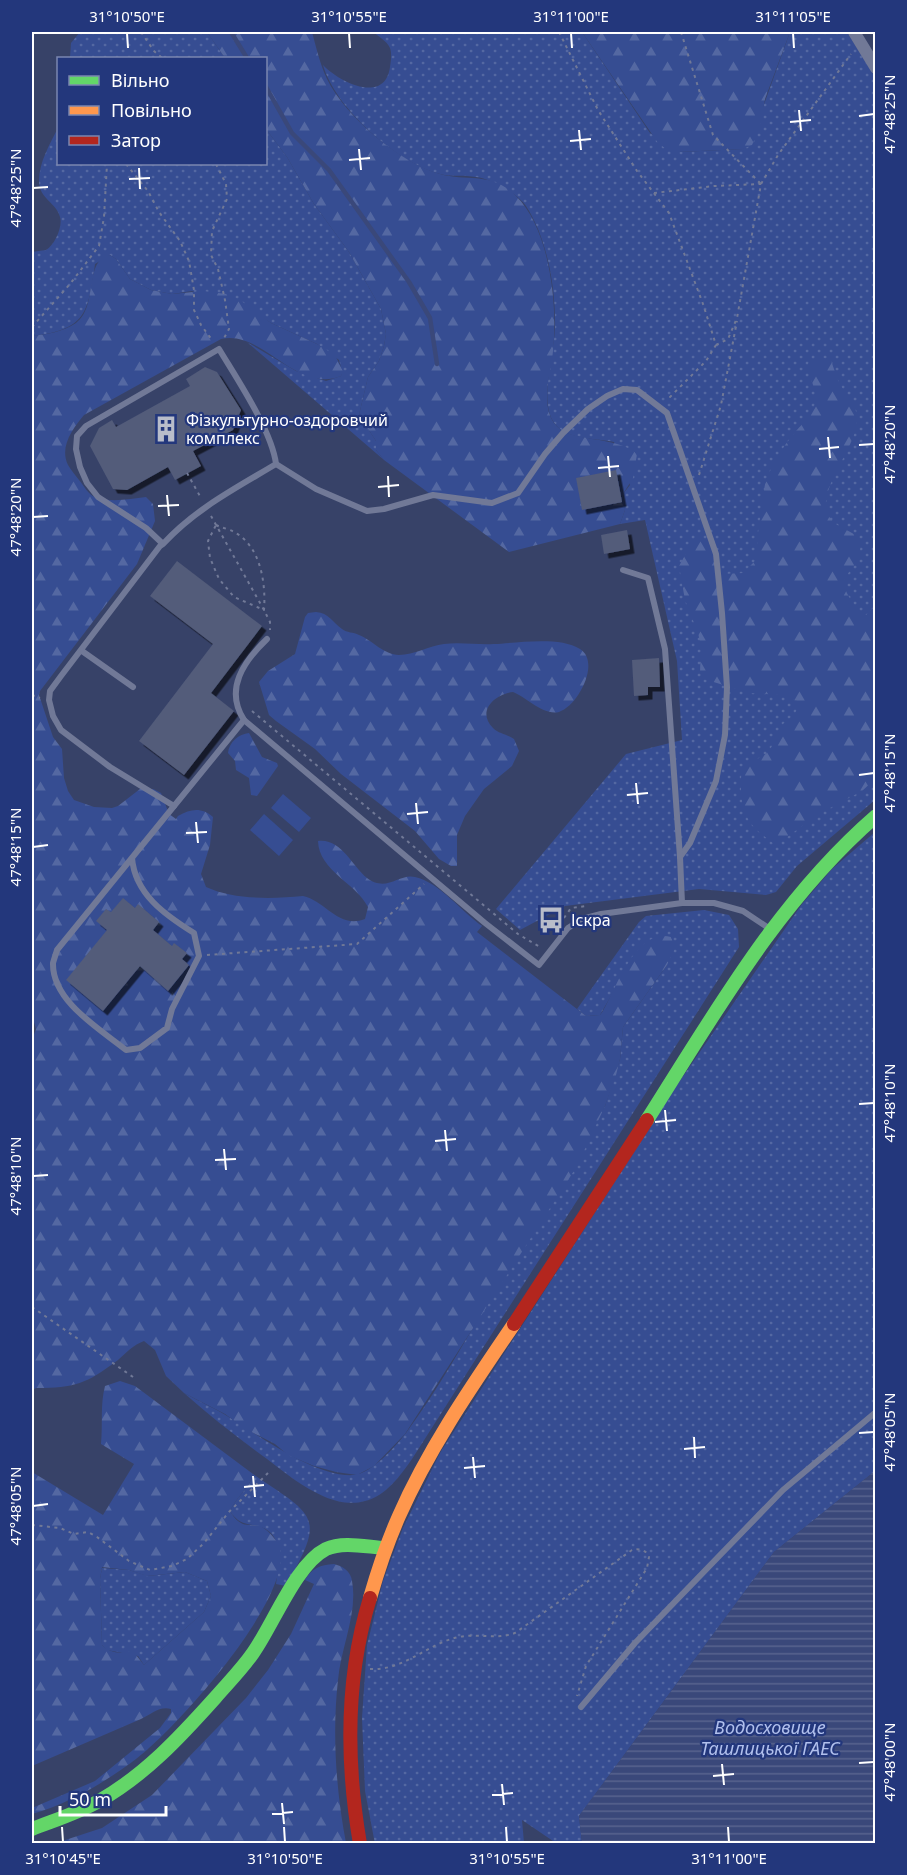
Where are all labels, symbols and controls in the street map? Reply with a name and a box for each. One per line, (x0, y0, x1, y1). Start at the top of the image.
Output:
text: 31°10'50"E (89, 6, 165, 26)
text: 31°10'55"E (311, 6, 387, 26)
text: 31°11'00"E (533, 6, 609, 26)
text: 31°11'05"E (755, 6, 831, 26)
legend (57, 57, 267, 165)
text: Вільно (111, 68, 169, 92)
text: 47°48'25"N (879, 75, 899, 153)
text: Повільно (111, 98, 192, 122)
text: Затор (111, 128, 161, 152)
text: 47°48'25"N (5, 149, 25, 227)
text: 47°48'20"N (879, 405, 899, 483)
place label: Фізкультурно-оздоровчий комплекс (186, 409, 388, 449)
building icon: Фізкультурно-оздоровчий комплекс (151, 414, 181, 444)
text: 47°48'20"N (5, 478, 25, 556)
text: 47°48'15"N (879, 734, 899, 812)
text: 47°48'15"N (5, 808, 25, 886)
bus stop icon: Іскра (536, 905, 566, 935)
place label: Іскра (571, 909, 611, 931)
text: 47°48'10"N (879, 1064, 899, 1142)
text: 47°48'10"N (5, 1137, 25, 1215)
text: 47°48'05"N (879, 1393, 899, 1471)
text: 47°48'05"N (5, 1467, 25, 1545)
water label: Водосховище Ташлицької ГАЕС (700, 1715, 841, 1760)
text: 47°48'00"N (879, 1723, 899, 1801)
scale bar (60, 1779, 166, 1817)
text: 50 m (69, 1787, 111, 1811)
text: 31°10'45"E (25, 1848, 101, 1868)
text: 31°10'50"E (247, 1848, 323, 1868)
text: 31°10'55"E (469, 1848, 545, 1868)
text: 31°11'00"E (691, 1848, 767, 1868)

